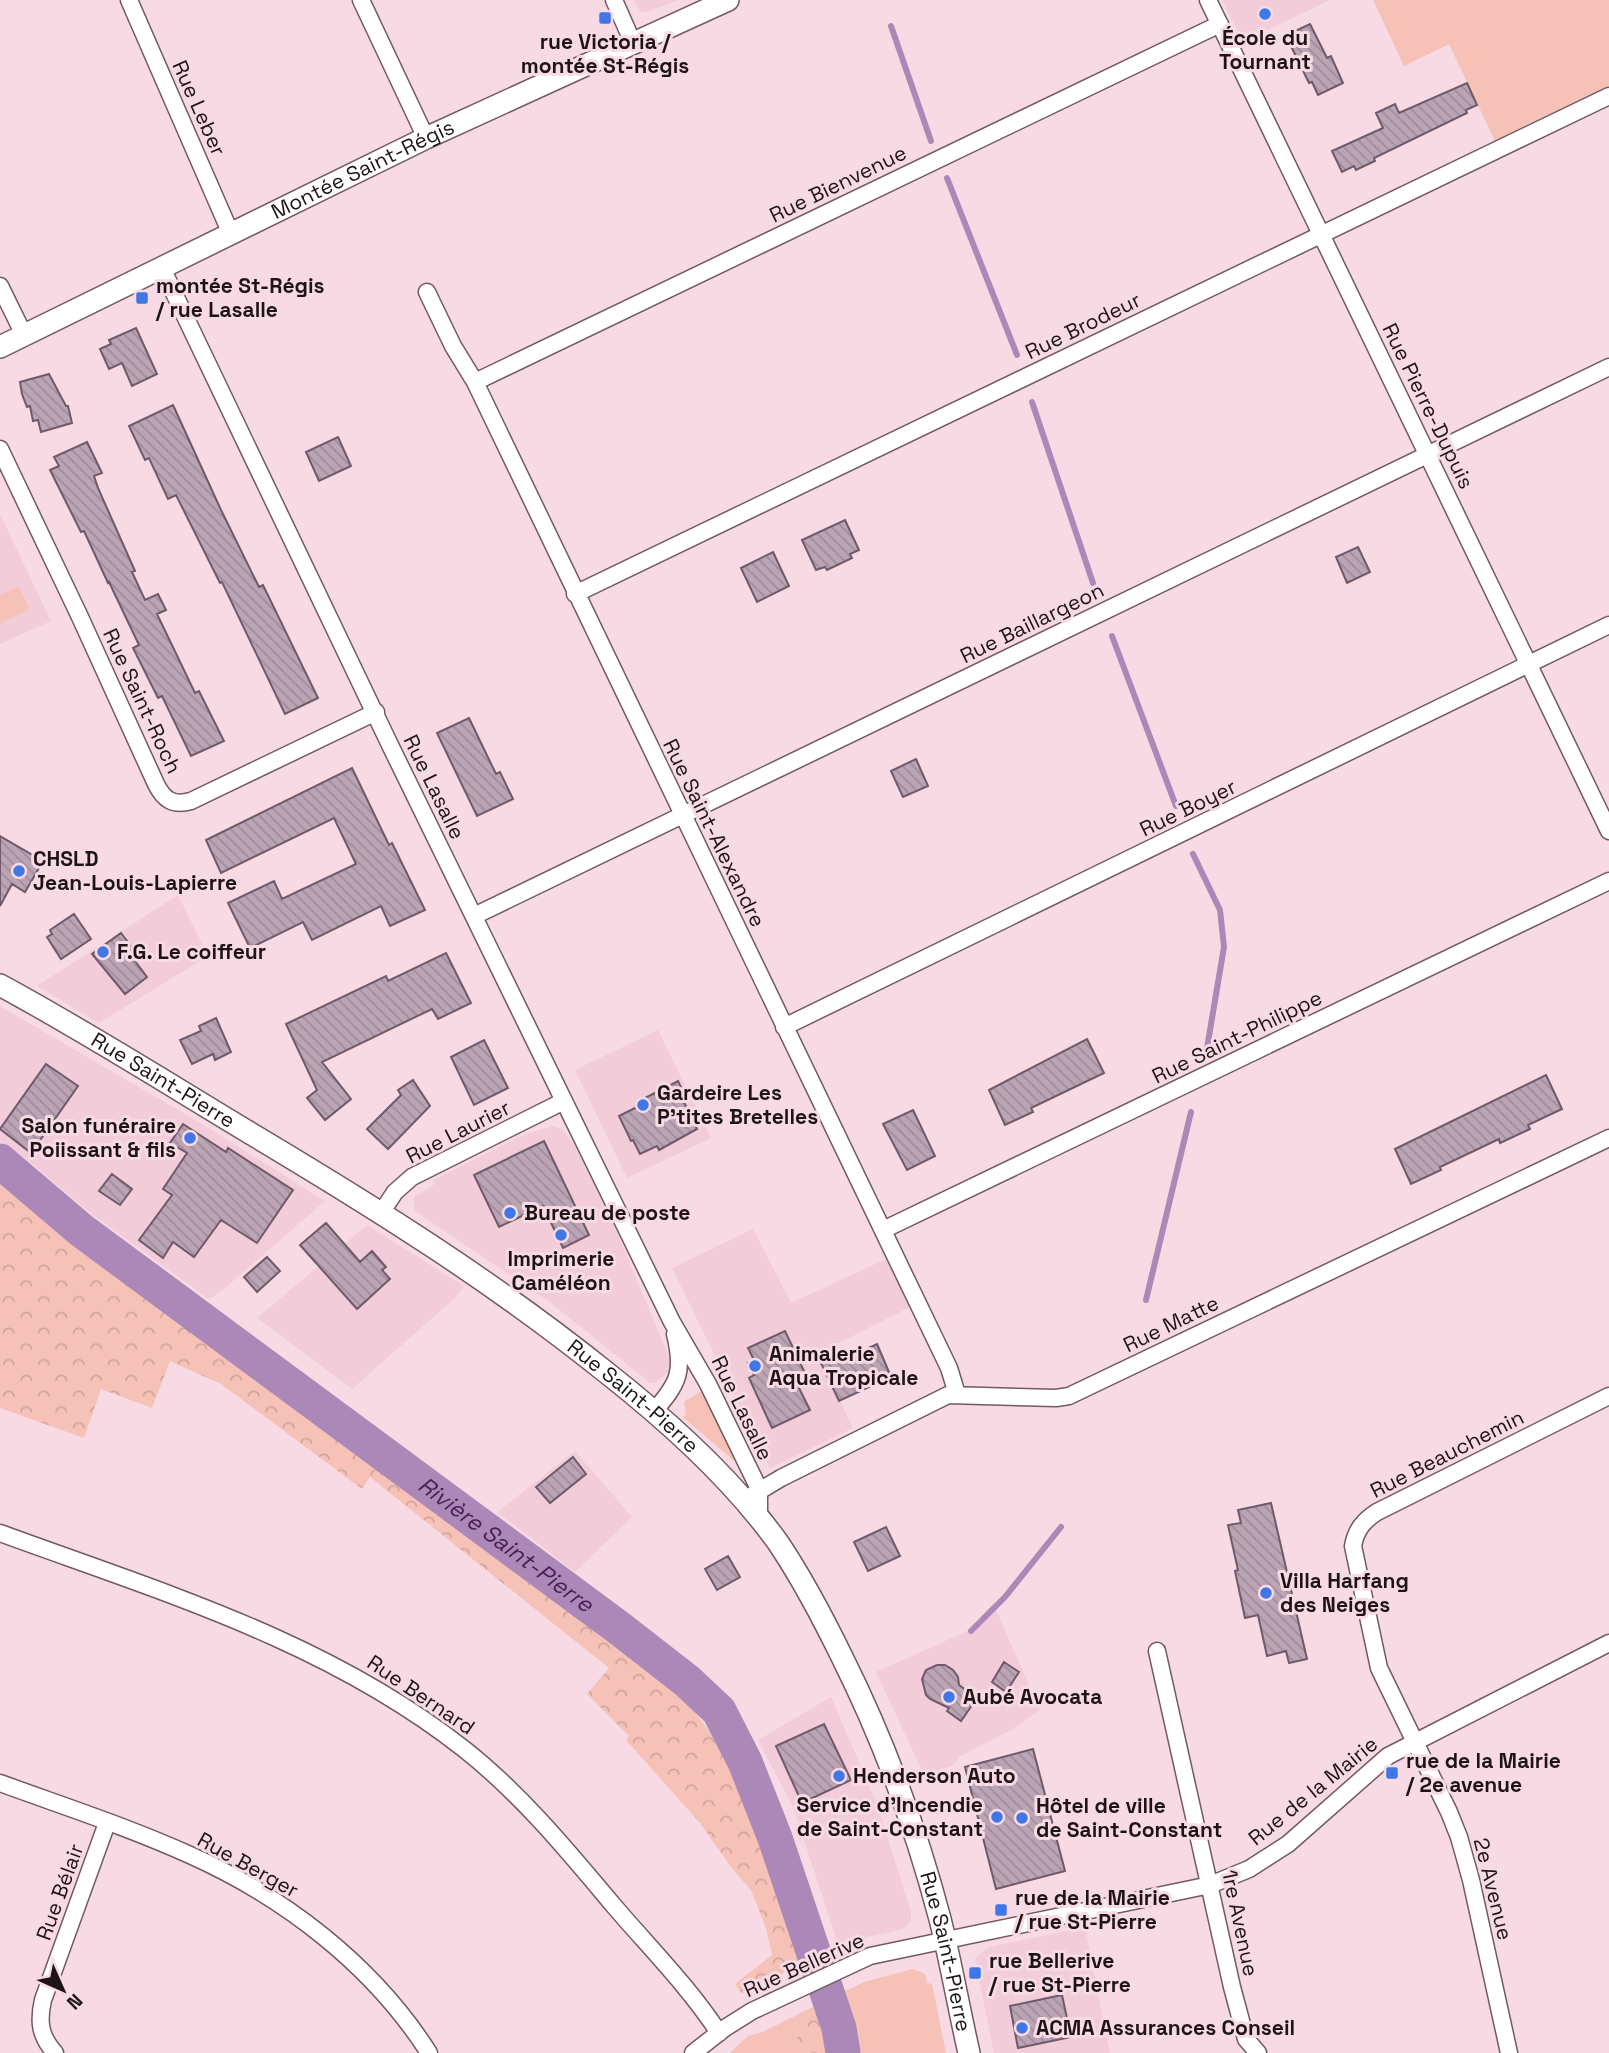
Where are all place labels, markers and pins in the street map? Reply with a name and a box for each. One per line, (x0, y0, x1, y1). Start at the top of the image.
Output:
marker: École du Tournant (1257, 6, 1273, 22)
marker: rue Victoria / montée St-Régis (597, 10, 613, 26)
place label: École du Tournant (1219, 24, 1311, 75)
place label: rue Victoria / montée St-Régis (521, 28, 689, 79)
place label: montée St-Régis / rue Lasalle (155, 272, 325, 323)
marker: montée St-Régis / rue Lasalle (134, 290, 150, 306)
place label: CHSLD Jean-Louis-Lapierre (33, 845, 237, 896)
marker: CHSLD Jean-Louis-Lapierre (11, 863, 27, 879)
place label: F.G. Le coiffeur (117, 938, 266, 965)
marker: F.G. Le coiffeur (95, 944, 111, 960)
place label: Gardeire Les P'tites Bretelles (657, 1079, 818, 1130)
marker: Gardeire Les P'tites Bretelles (635, 1097, 651, 1113)
place label: Salon funéraire Poiissant & fils (21, 1112, 176, 1163)
marker: Salon funéraire Poiissant & fils (182, 1130, 198, 1146)
place label: Bureau de poste (524, 1199, 690, 1226)
marker: Bureau de poste (502, 1205, 518, 1221)
marker: Imprimerie Caméléon (553, 1227, 569, 1243)
place label: Imprimerie Caméléon (508, 1245, 614, 1296)
place label: Animalerie Aqua Tropicale (769, 1340, 918, 1391)
marker: Animalerie Aqua Tropicale (747, 1358, 763, 1374)
place label: Villa Harfang des Neiges (1280, 1567, 1409, 1618)
marker: Villa Harfang des Neiges (1258, 1585, 1274, 1601)
place label: Aubé Avocata (963, 1683, 1102, 1710)
marker: Aubé Avocata (941, 1689, 957, 1705)
place label: rue de la Mairie / 2e avenue (1405, 1747, 1561, 1798)
place label: Henderson Auto (853, 1762, 1016, 1789)
marker: rue de la Mairie / 2e avenue (1384, 1765, 1400, 1781)
marker: Henderson Auto (831, 1768, 847, 1784)
place label: Service d'Incendie de Saint-Constant (796, 1791, 983, 1842)
place label: Hôtel de ville de Saint-Constant (1036, 1792, 1222, 1843)
marker: Service d'Incendie de Saint-Constant (989, 1809, 1005, 1825)
marker: Hôtel de ville de Saint-Constant (1014, 1810, 1030, 1826)
place label: rue de la Mairie / rue St-Pierre (1014, 1884, 1170, 1935)
marker: rue de la Mairie / rue St-Pierre (993, 1902, 1009, 1918)
place label: rue Bellerive / rue St-Pierre (988, 1947, 1131, 1998)
marker: rue Bellerive / rue St-Pierre (967, 1965, 983, 1981)
place label: ACMA Assurances Conseil (1036, 2014, 1295, 2041)
marker: ACMA Assurances Conseil (1014, 2020, 1030, 2036)

